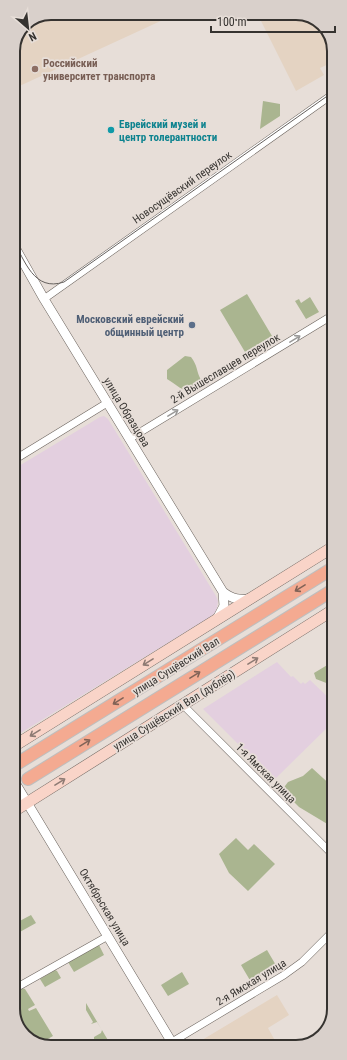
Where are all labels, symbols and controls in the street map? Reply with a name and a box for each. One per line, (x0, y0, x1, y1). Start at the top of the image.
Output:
north arrow (8, 8, 48, 48)
scale bar (211, 8, 335, 34)
text: 100 m (217, 15, 247, 29)
text: N (26, 29, 38, 44)
place label: Российский университет транспорта (43, 57, 155, 83)
marker: Российский университет транспорта (30, 64, 40, 74)
place label: Еврейский музей и центр толерантности (119, 118, 217, 144)
marker: Еврейский музей и центр толерантности (106, 125, 116, 135)
street label: Новосущёвский переулок (130, 148, 235, 227)
place label: Московский еврейский общинный центр (76, 313, 185, 339)
marker: Московский еврейский общинный центр (187, 320, 197, 330)
street label: 2-й Вышеславцев переулок (168, 330, 283, 406)
one-way arrow (289, 334, 300, 343)
street label: улица Образцова (101, 375, 152, 449)
one-way arrow (167, 409, 179, 417)
one-way arrow (294, 585, 306, 593)
street label: улица Сущёвский Вал (131, 635, 222, 698)
one-way arrow (247, 656, 259, 664)
one-way arrow (142, 659, 154, 667)
street label: улица Сущёвский Вал (дублёр) (111, 668, 238, 753)
one-way arrow (189, 671, 200, 679)
one-way arrow (113, 697, 124, 705)
one-way arrow (29, 730, 41, 738)
one-way arrow (79, 739, 91, 747)
street label: 1-я Ямская улица (233, 741, 298, 806)
one-way arrow (54, 778, 66, 786)
street label: Октябрьская улица (76, 866, 133, 948)
street label: 2-я Ямская улица (214, 956, 289, 1008)

